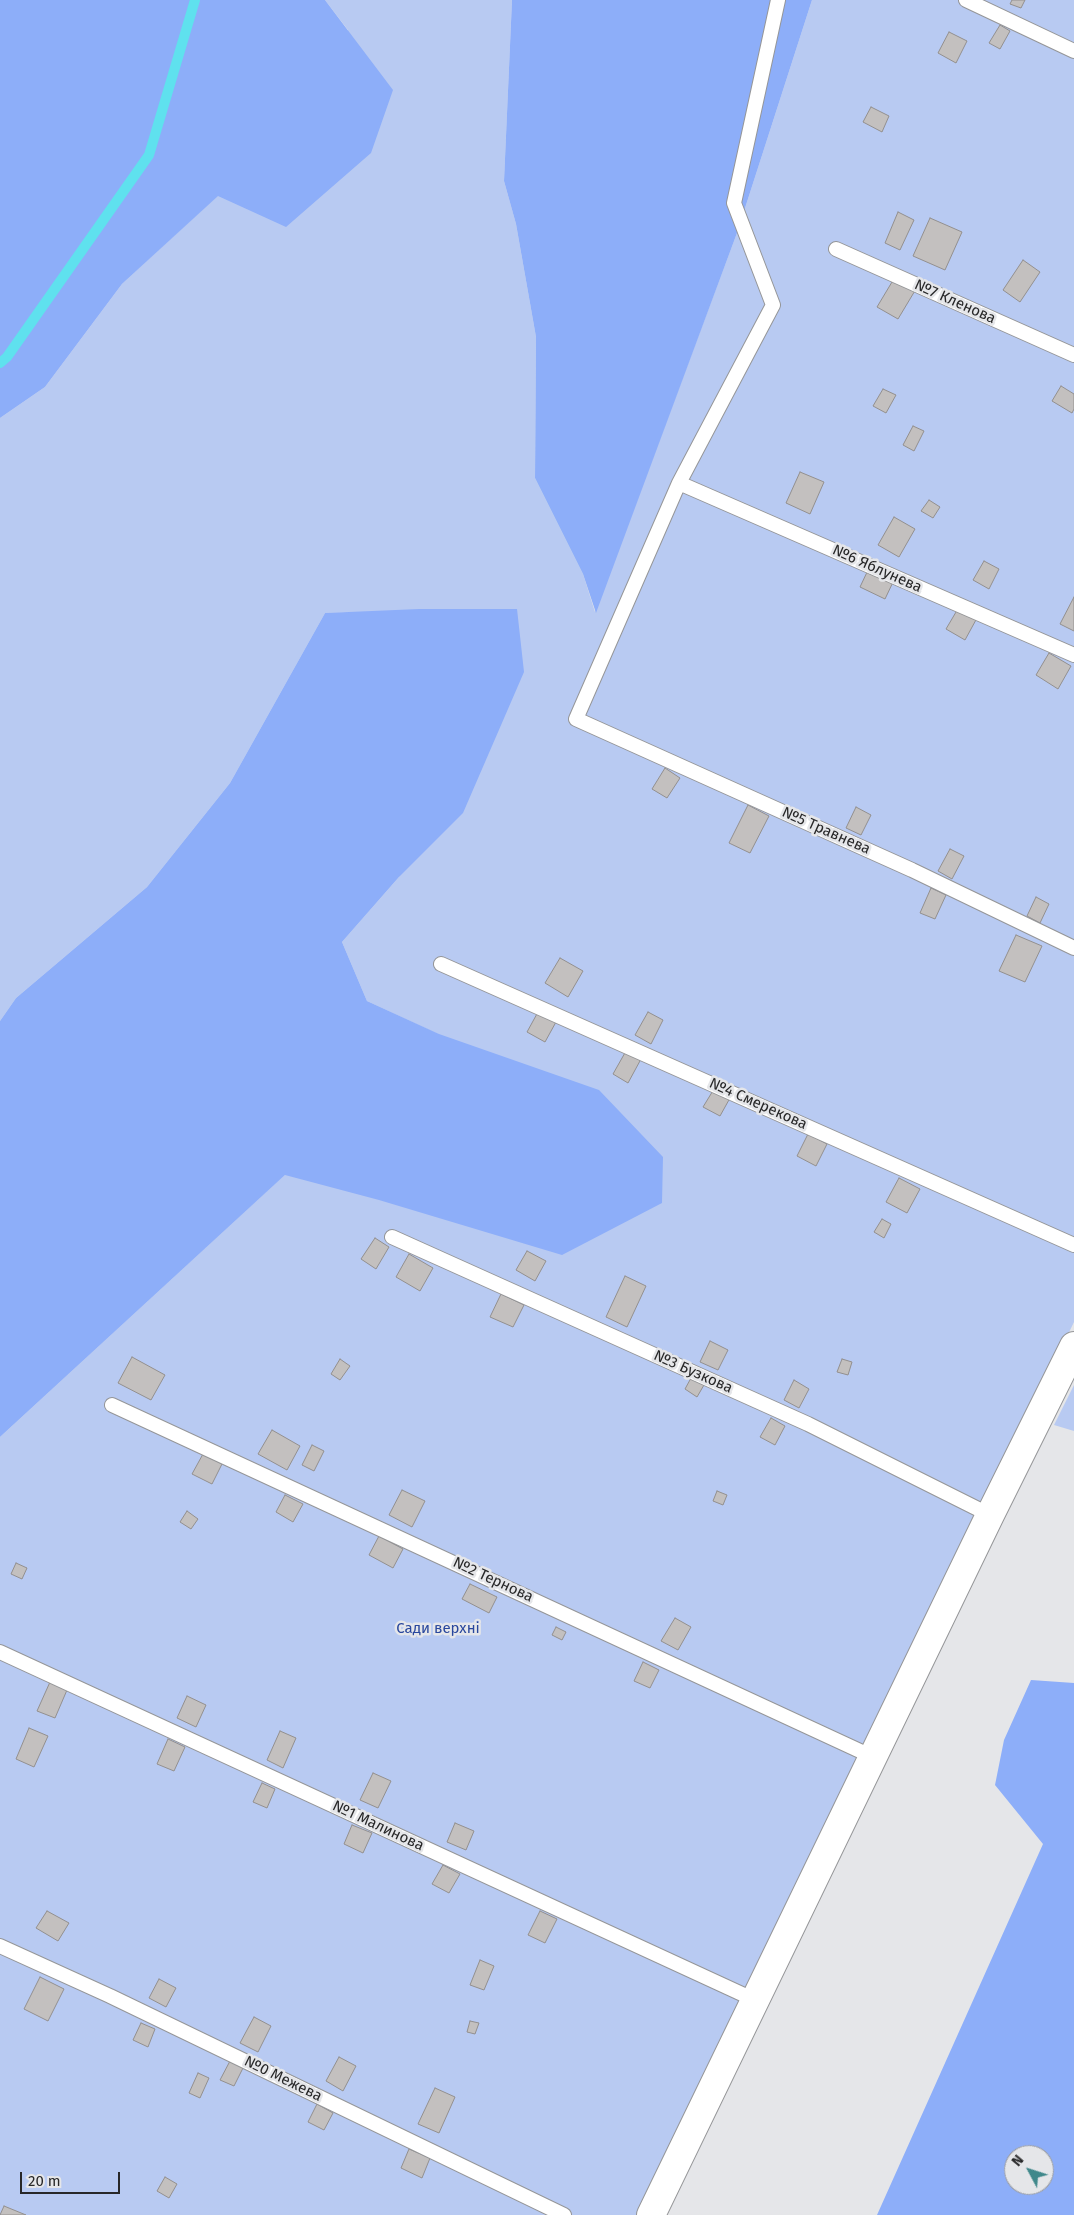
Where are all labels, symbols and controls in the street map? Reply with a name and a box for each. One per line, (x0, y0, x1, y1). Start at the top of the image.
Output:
street label: №7 Кленова (912, 276, 998, 328)
street label: №6 Яблунева (829, 541, 925, 597)
street label: №5 Травнева (779, 803, 873, 859)
street label: №4 Смерекова (706, 1074, 810, 1134)
street label: №3 Бузкова (651, 1347, 735, 1397)
street label: №2 Тернова (450, 1554, 536, 1606)
park label: Сади верхні (396, 1620, 480, 1638)
street label: №1 Малинова (329, 1797, 427, 1855)
street label: №0 Межева (241, 2052, 325, 2106)
north arrow (1004, 2145, 1054, 2195)
text: N (1008, 2152, 1027, 2170)
scale bar (22, 2162, 122, 2194)
text: 20 m (28, 2172, 61, 2190)

